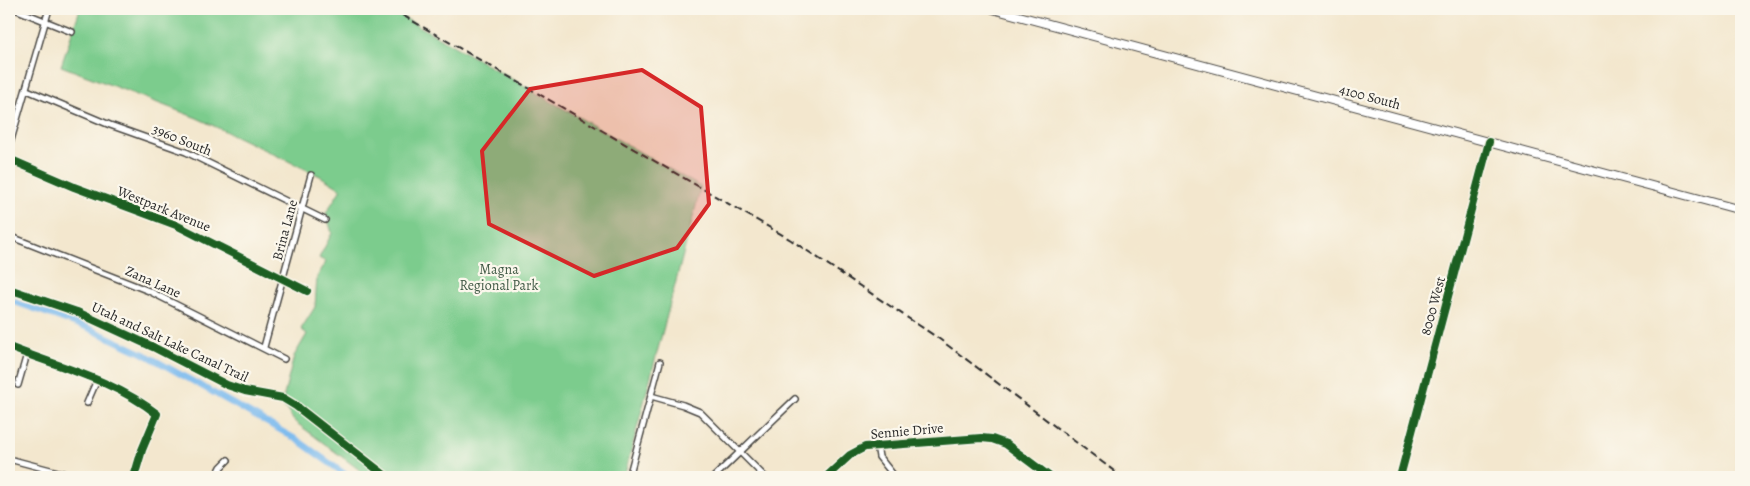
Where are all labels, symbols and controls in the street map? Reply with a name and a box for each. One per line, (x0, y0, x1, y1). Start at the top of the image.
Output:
street label: 4100 South (1337, 80, 1403, 114)
street label: 3960 South (149, 119, 215, 161)
street label: Westpark Avenue (114, 181, 214, 236)
street label: Brina Lane (268, 198, 302, 262)
park label: Magna Regional Park (460, 260, 538, 295)
street label: Zana Lane (122, 261, 184, 303)
street label: 8000 West (1416, 274, 1450, 338)
street label: Utah and Salt Lake Canal Trail (88, 297, 252, 387)
street label: Sennie Drive (870, 418, 944, 444)

